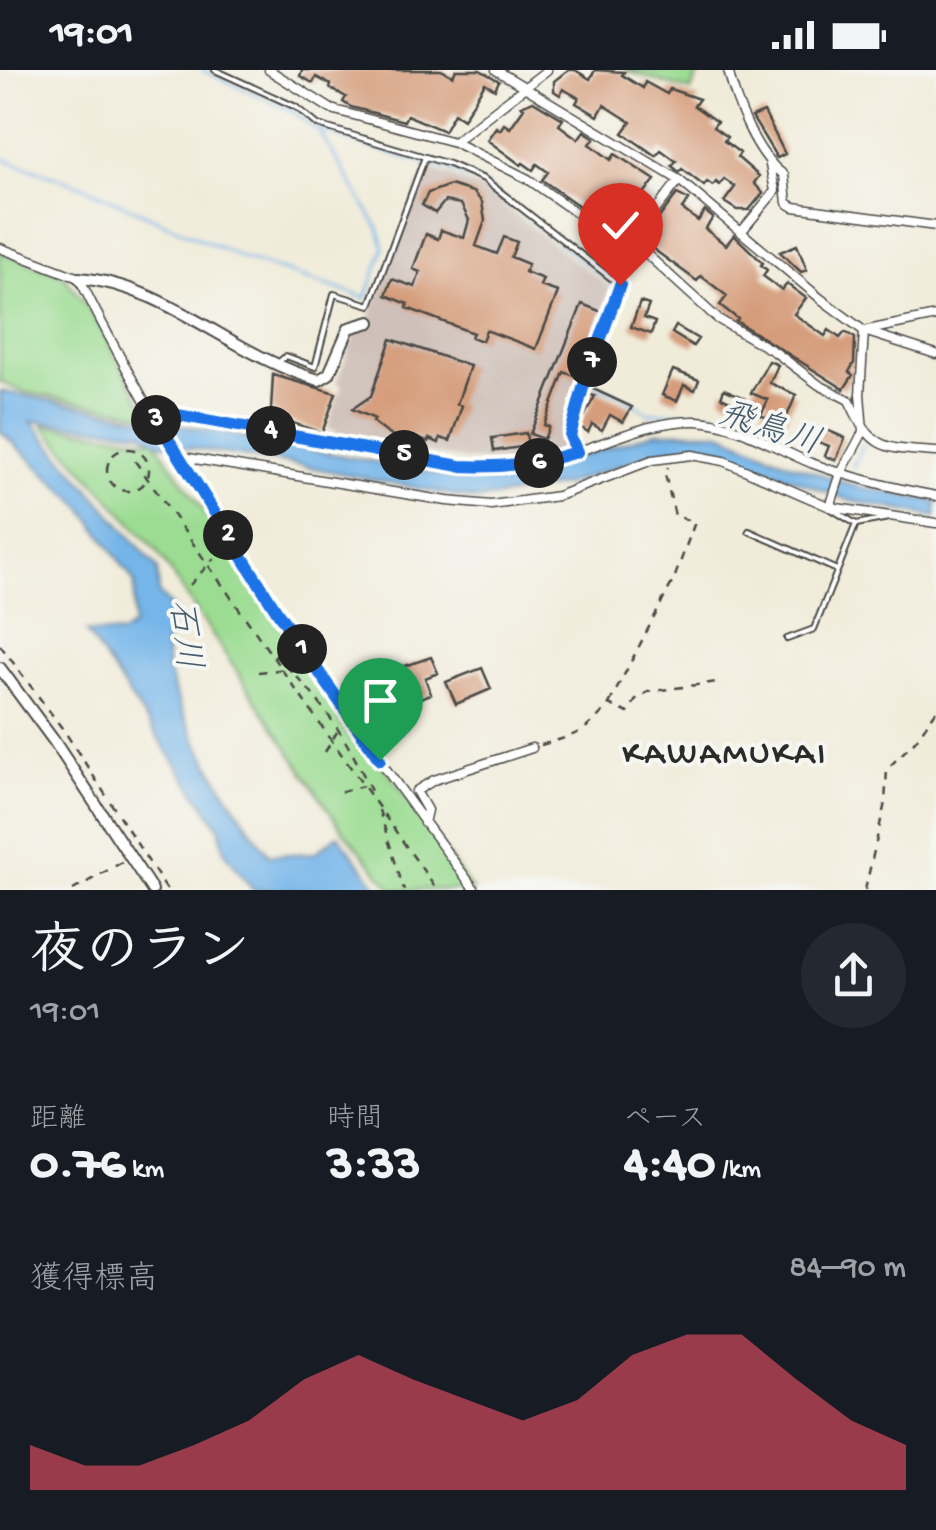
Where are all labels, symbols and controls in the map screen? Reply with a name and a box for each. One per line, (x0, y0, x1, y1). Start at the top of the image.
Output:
text: 19:01 (50, 13, 133, 57)
pin (578, 183, 663, 286)
icon: check (593, 198, 648, 253)
pin: 7 (567, 337, 617, 387)
text: 7 (585, 345, 599, 378)
water label: 飛鳥川 (713, 393, 826, 467)
pin: 3 (131, 395, 181, 445)
text: 3 (149, 403, 163, 436)
pin: 4 (246, 406, 296, 456)
text: 4 (264, 414, 278, 447)
pin: 5 (379, 430, 429, 480)
text: 5 (397, 438, 411, 471)
pin: 6 (514, 438, 564, 488)
text: 6 (532, 446, 546, 479)
pin: 2 (203, 510, 253, 560)
text: 2 (221, 518, 235, 551)
water label: 石川 (157, 598, 207, 672)
pin: 1 (277, 624, 327, 674)
text: 1 (296, 632, 308, 665)
pin (338, 658, 423, 761)
icon: arrive (353, 673, 408, 728)
district label: KAWAMUKAI (622, 735, 828, 776)
button: share (801, 923, 906, 1028)
text: 夜のラン (30, 924, 250, 988)
text: 19:01 (30, 994, 100, 1032)
text: 距離 (30, 1104, 86, 1137)
text: 時間 (327, 1104, 383, 1137)
text: ペース (624, 1104, 706, 1137)
text: 0.76 (30, 1137, 125, 1196)
text: 3:33 (327, 1137, 421, 1196)
text: 4:40 (624, 1137, 715, 1196)
text: km (125, 1154, 164, 1187)
text: /km (715, 1154, 761, 1187)
text: 84–90 m (789, 1250, 906, 1288)
text: 獲得標高 (30, 1262, 158, 1300)

